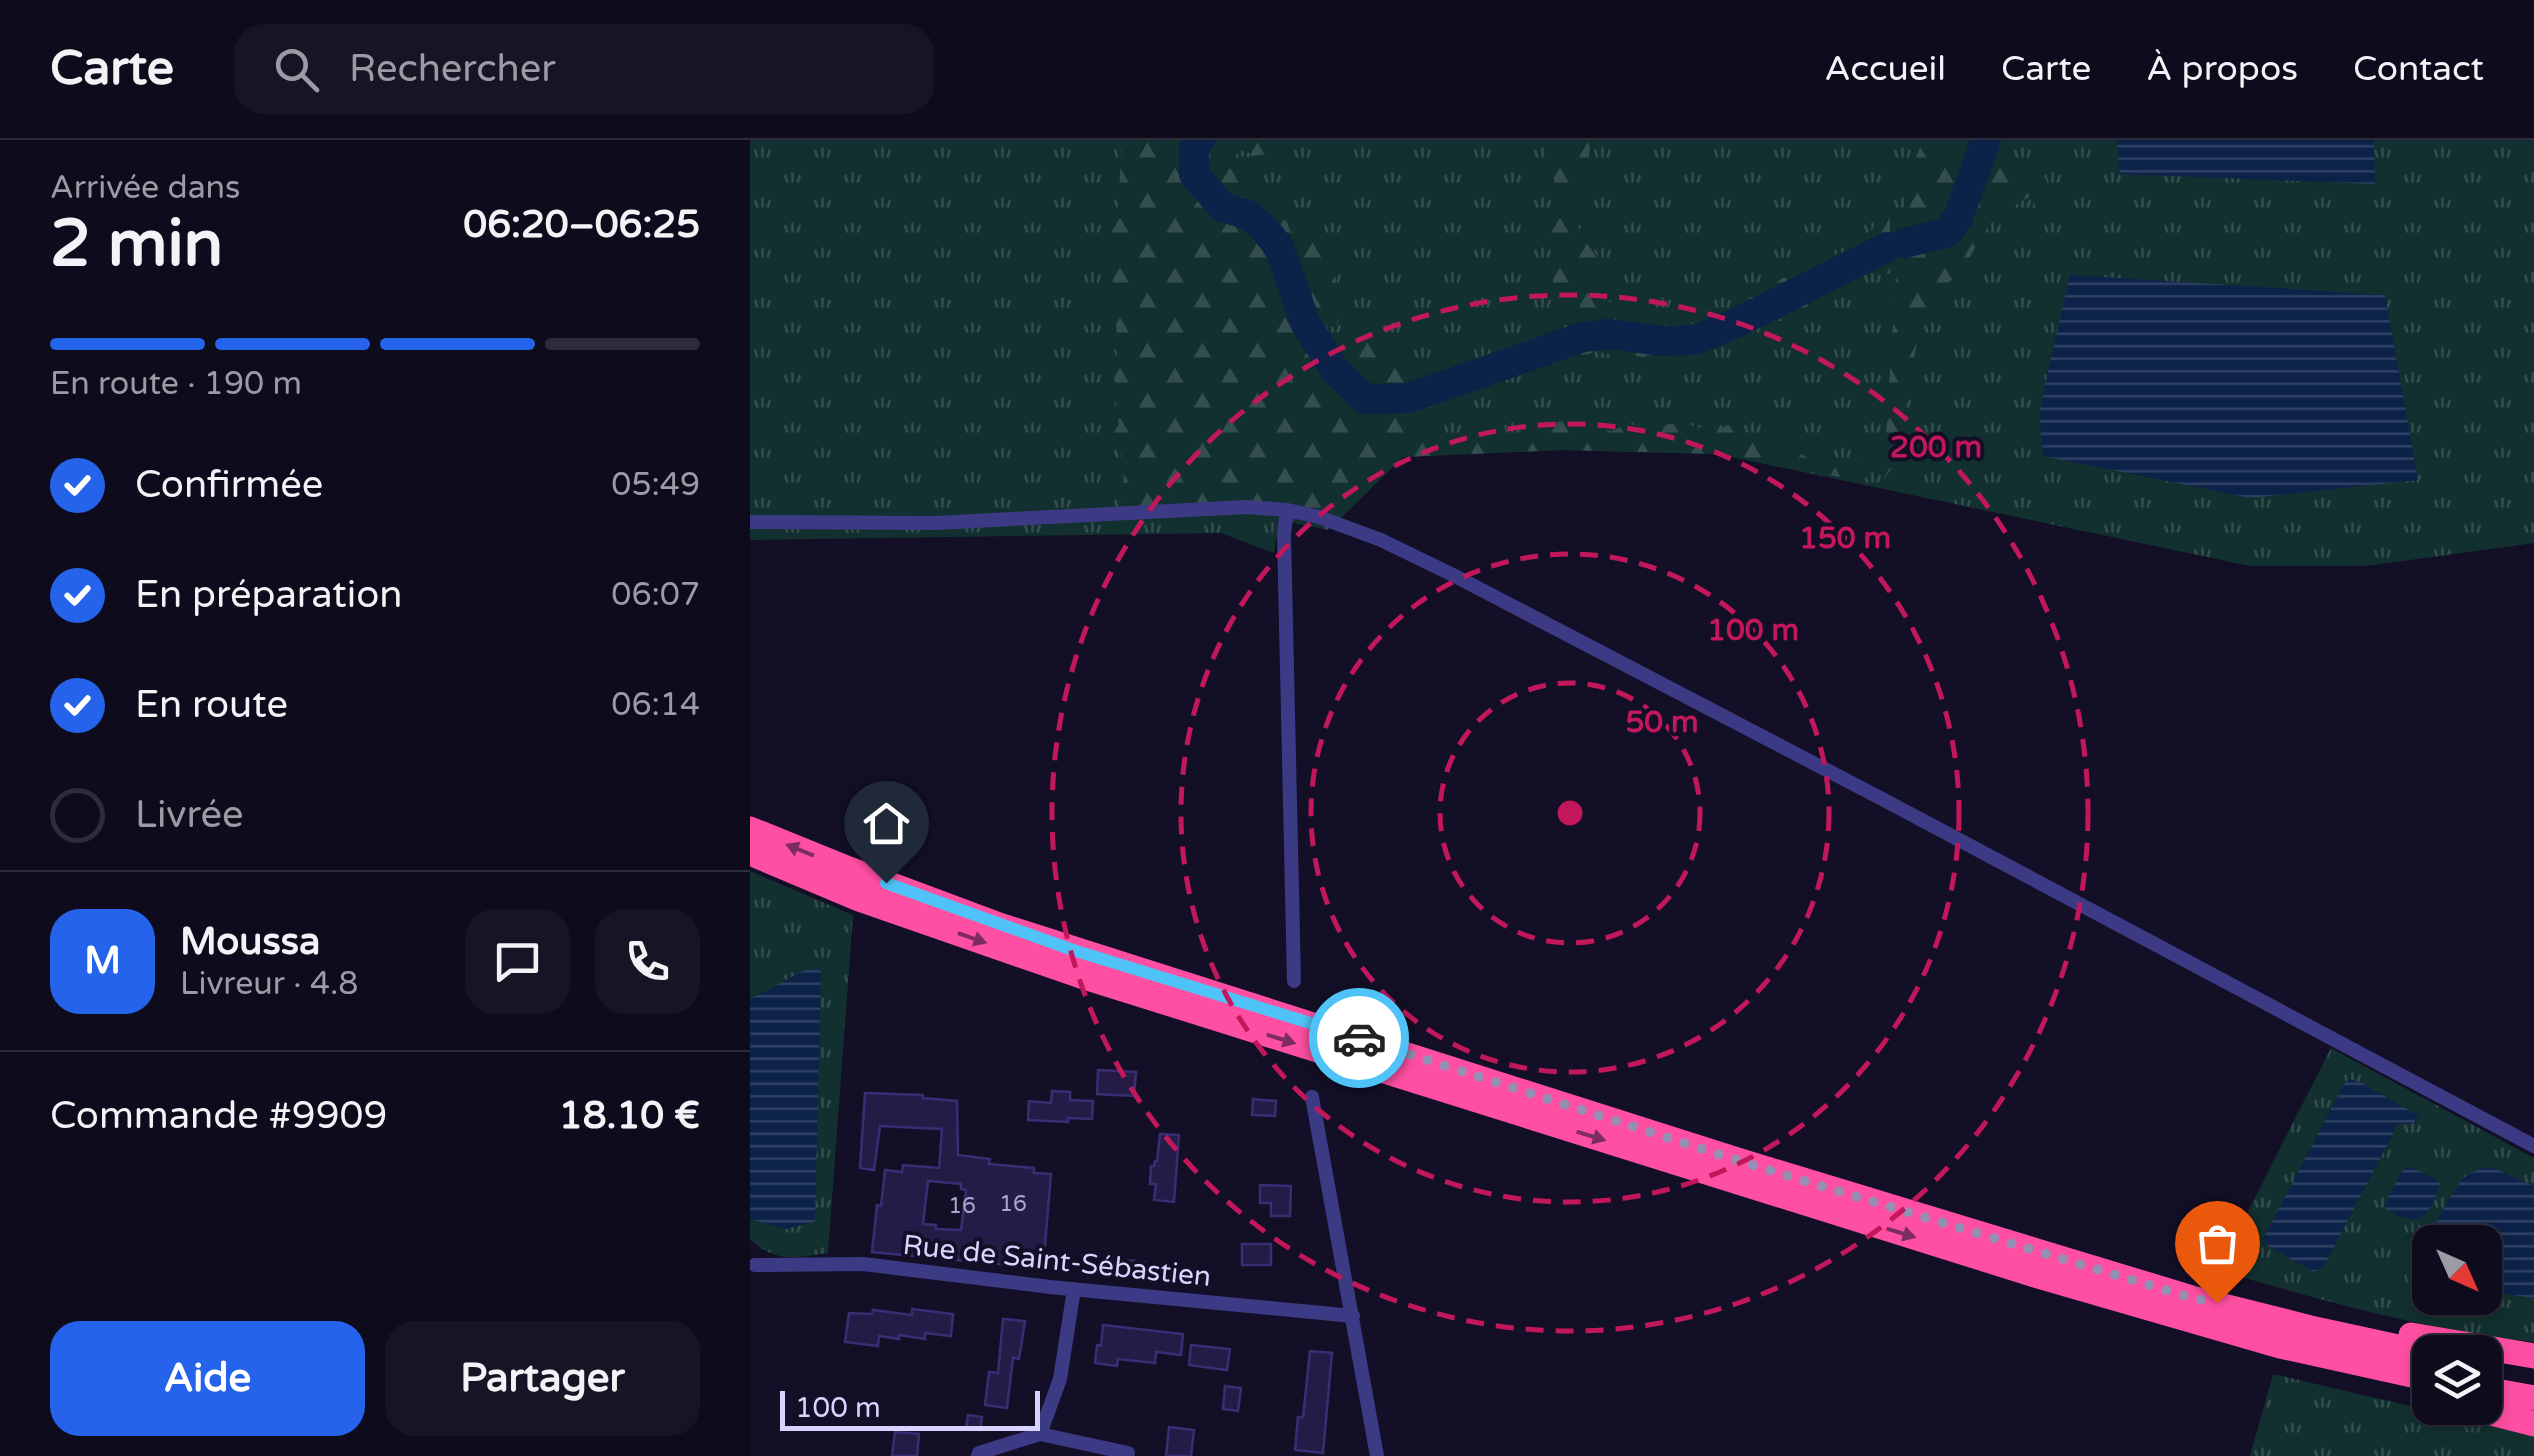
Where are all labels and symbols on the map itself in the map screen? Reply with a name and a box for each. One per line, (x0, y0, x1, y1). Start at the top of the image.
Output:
text: 200 m (1890, 429, 1982, 466)
text: 150 m (1799, 520, 1891, 557)
text: 100 m (1707, 612, 1799, 649)
text: 50 m (1625, 704, 1699, 741)
pin (844, 781, 929, 884)
centre of rings (1552, 795, 1588, 831)
one-way arrow (785, 842, 814, 858)
one-way arrow (957, 932, 987, 947)
courier (1309, 988, 1409, 1088)
one-way arrow (1266, 1032, 1296, 1047)
one-way arrow (1576, 1129, 1606, 1144)
house number: 16 (999, 1191, 1027, 1217)
house number: 16 (948, 1193, 976, 1219)
pin (2175, 1201, 2260, 1304)
north arrow (2412, 1225, 2502, 1315)
one-way arrow (1886, 1226, 1917, 1241)
street label: Rue de Saint-Sébastien (901, 1228, 1213, 1294)
scale bar (780, 1386, 1040, 1430)

